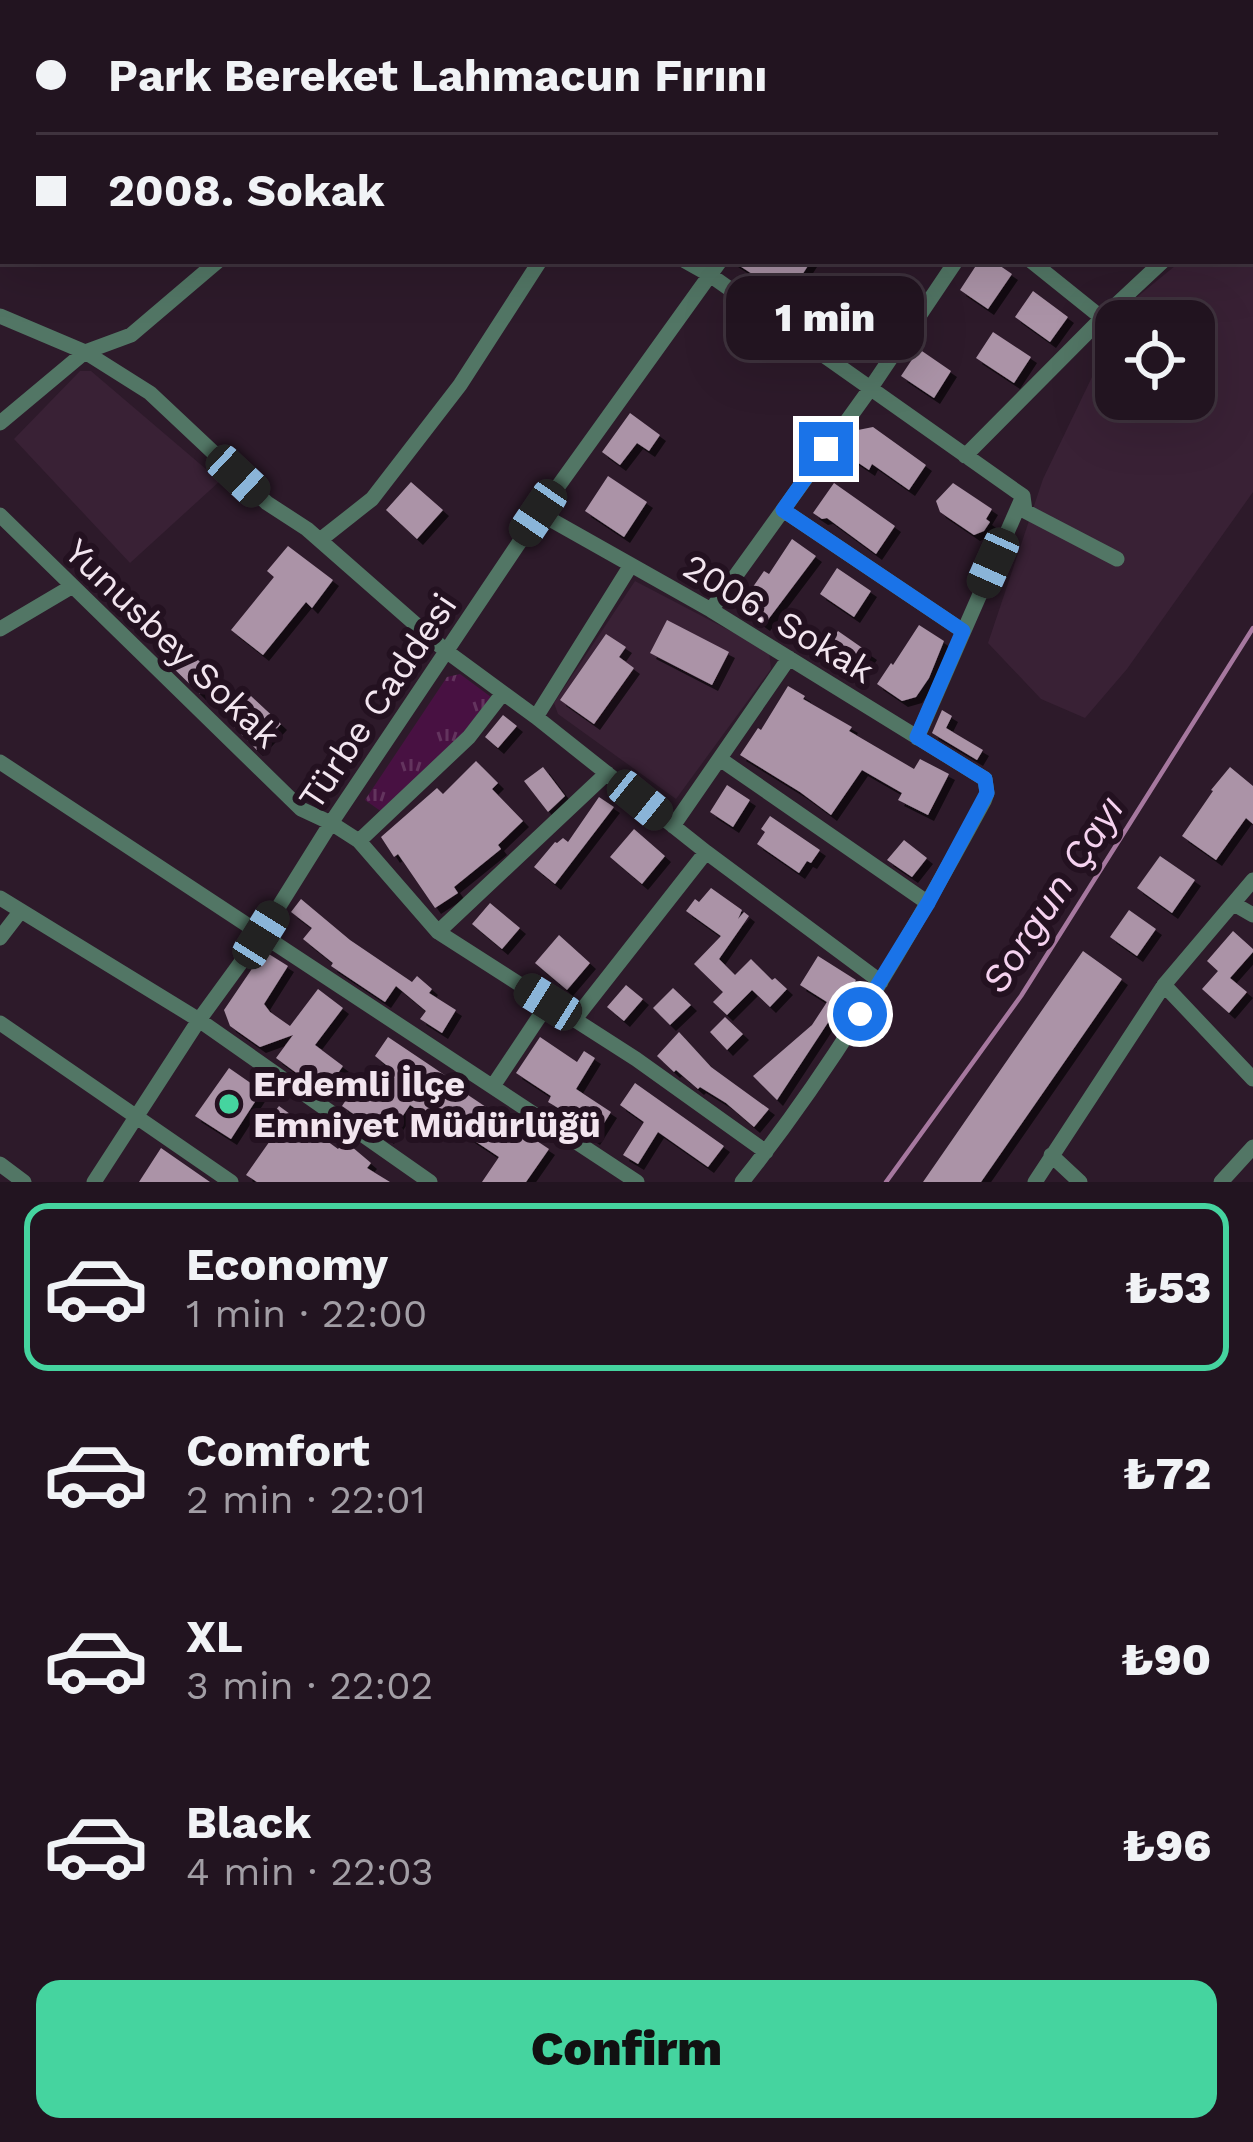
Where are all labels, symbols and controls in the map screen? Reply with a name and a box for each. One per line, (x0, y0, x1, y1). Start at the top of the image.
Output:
text: Park Bereket Lahmacun Fırını (108, 49, 767, 102)
text: 2008. Sokak (108, 164, 385, 217)
callout: 1 min (727, 275, 925, 359)
text: 1 min (775, 295, 875, 340)
map controls (1095, 300, 1215, 420)
button: locate (1095, 300, 1215, 420)
route end (799, 422, 853, 476)
car (199, 438, 277, 514)
car (503, 473, 573, 553)
car (962, 523, 1024, 603)
street label: Yunusbey Sokak (56, 531, 288, 757)
street label: 2006. Sokak (676, 545, 881, 692)
street label: Türbe Caddesi (290, 586, 466, 818)
car (601, 763, 679, 837)
water label: Sorgun Çayı (972, 787, 1133, 1001)
car (227, 895, 295, 975)
car (508, 968, 588, 1036)
route start (833, 987, 887, 1041)
place label: Erdemli İlçe Emniyet Müdürlüğü (253, 1063, 601, 1146)
marker: Erdemli İlçe Emniyet Müdürlüğü (216, 1091, 242, 1117)
icon: car (42, 1233, 150, 1341)
text: Economy (186, 1238, 388, 1291)
text: ₺53 (1125, 1261, 1211, 1314)
text: 1 min · 22:00 (186, 1291, 427, 1336)
icon: car (42, 1419, 150, 1527)
text: Comfort (186, 1424, 370, 1477)
text: ₺72 (1123, 1447, 1211, 1500)
text: 2 min · 22:01 (186, 1477, 426, 1522)
icon: car (42, 1605, 150, 1713)
text: XL (186, 1610, 243, 1663)
text: ₺90 (1121, 1633, 1211, 1686)
text: 3 min · 22:02 (186, 1663, 433, 1708)
icon: car (42, 1791, 150, 1899)
text: Black (186, 1796, 311, 1849)
text: ₺96 (1123, 1819, 1211, 1872)
text: 4 min · 22:03 (186, 1849, 433, 1894)
button: Confirm (36, 1980, 1217, 2118)

